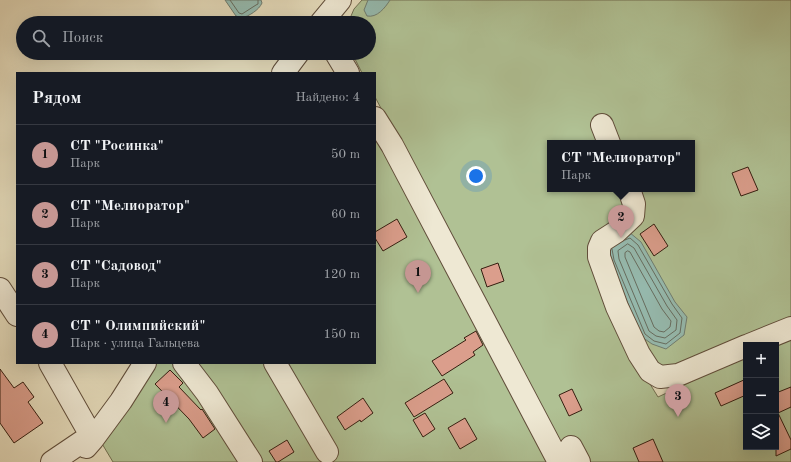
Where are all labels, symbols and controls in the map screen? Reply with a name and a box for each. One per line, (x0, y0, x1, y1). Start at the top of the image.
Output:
search box (16, 16, 376, 60)
icon: search (30, 27, 52, 49)
text: Поиск (62, 31, 103, 46)
text: Рядом (32, 90, 81, 107)
text: Найдено: 4 (296, 91, 360, 104)
text: СТ "Росинка" (70, 139, 164, 154)
popup (547, 140, 695, 192)
text: 1 (41, 148, 49, 161)
text: 50 m (331, 148, 360, 161)
text: СТ "Мелиоратор" (561, 151, 681, 166)
text: Парк (70, 157, 100, 170)
your location (466, 166, 486, 186)
text: Парк (561, 169, 591, 182)
text: СТ "Мелиоратор" (70, 199, 190, 214)
pin: 2 (608, 205, 634, 238)
text: 2 (41, 208, 49, 221)
text: 60 m (331, 208, 360, 221)
text: Парк (70, 217, 100, 230)
text: СТ "Садовод" (70, 259, 162, 274)
pin: 1 (405, 260, 431, 293)
text: 3 (41, 268, 49, 281)
text: 120 m (323, 268, 360, 281)
text: Парк (70, 277, 100, 290)
text: СТ " Олимпийский" (70, 319, 205, 334)
text: 4 (41, 328, 49, 341)
text: 150 m (323, 328, 360, 341)
text: Парк · улица Гальцева (70, 337, 200, 350)
map controls (743, 342, 779, 450)
button: + (743, 342, 779, 378)
button: − (743, 378, 779, 414)
pin: 3 (665, 384, 691, 417)
pin: 4 (153, 390, 179, 423)
button: layers (743, 414, 779, 450)

